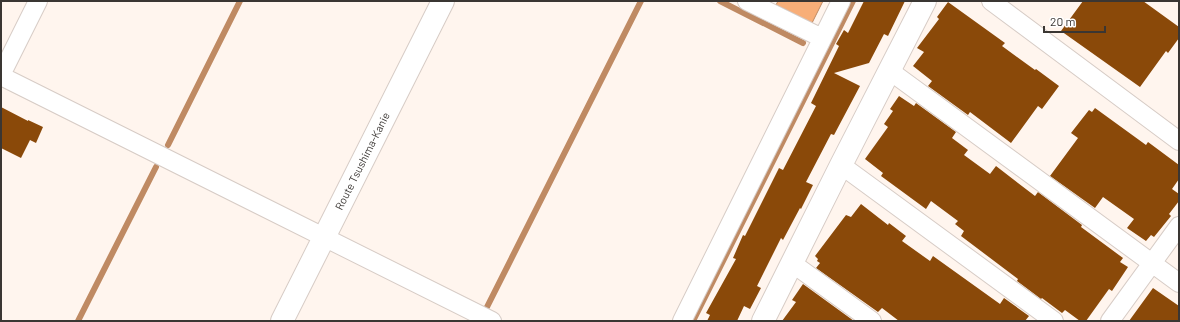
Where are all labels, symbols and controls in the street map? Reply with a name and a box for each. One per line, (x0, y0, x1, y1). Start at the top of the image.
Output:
scale bar (1044, 8, 1105, 34)
text: 20 m (1050, 14, 1076, 28)
street label: Route Tsushima-Kanie (332, 110, 392, 212)

